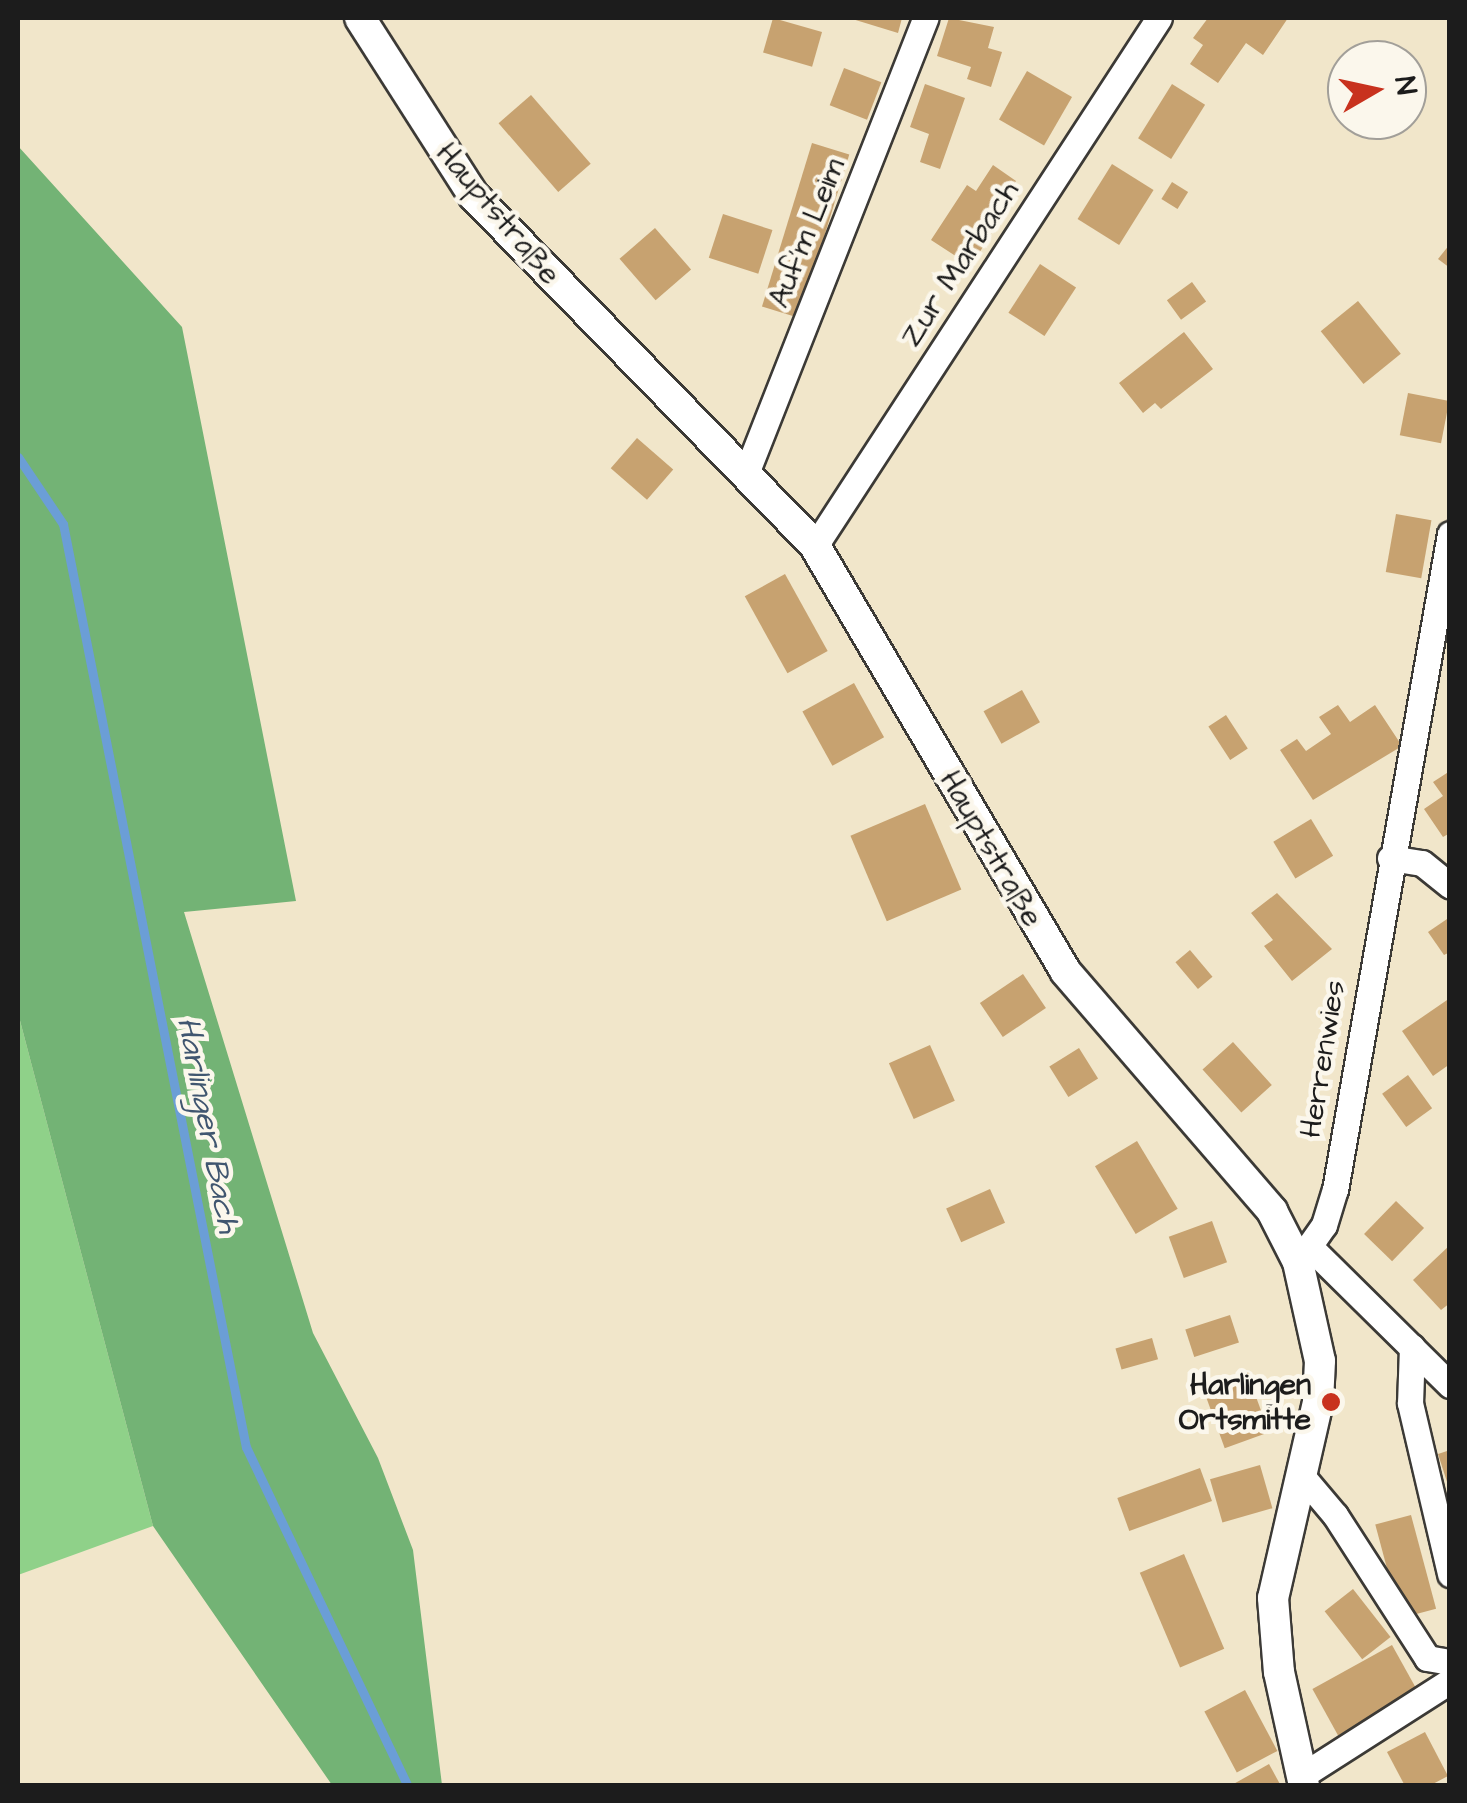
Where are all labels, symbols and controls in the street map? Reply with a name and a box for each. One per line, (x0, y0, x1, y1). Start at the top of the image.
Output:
north arrow (1327, 40, 1427, 140)
text: N (1385, 74, 1426, 97)
street label: Hauptstraße (428, 136, 568, 292)
street label: Auf'm Leim (761, 153, 853, 313)
street label: Zur Marbach (893, 175, 1027, 353)
street label: Hauptstraße (932, 765, 1050, 933)
street label: Herrenwies (1293, 978, 1353, 1140)
water label: Harlinger Bach (167, 1014, 247, 1236)
place label: Harlingen Ortsmitte (1179, 1367, 1311, 1438)
marker: Harlingen Ortsmitte (1320, 1391, 1342, 1413)

